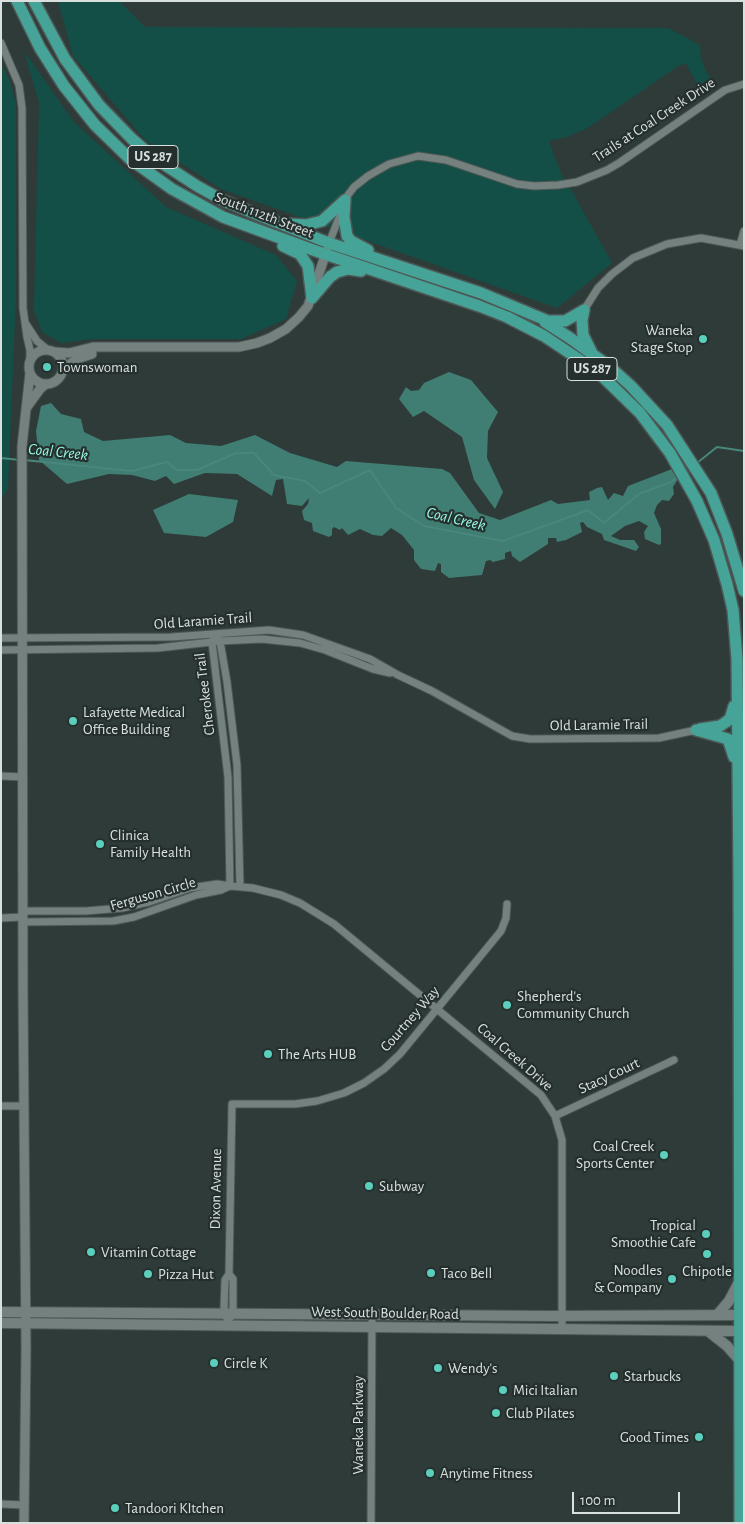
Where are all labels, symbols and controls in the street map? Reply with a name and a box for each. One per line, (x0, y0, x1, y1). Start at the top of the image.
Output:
street label: Trails at Coal Creek Drive (589, 74, 719, 166)
road number: US 287 (128, 146, 178, 168)
street label: South 112th Street (212, 188, 316, 242)
place label: Waneka Stage Stop (631, 321, 693, 356)
marker: Waneka Stage Stop (697, 333, 709, 345)
place label: Townswoman (57, 358, 138, 376)
road number: US 287 (567, 358, 617, 380)
marker: Townswoman (41, 361, 53, 373)
water label: Coal Creek (27, 439, 89, 465)
water label: Coal Creek (425, 503, 487, 535)
street label: Old Laramie Trail (153, 609, 253, 633)
street label: Cherokee Trail (191, 652, 219, 736)
place label: Lafayette Medical Office Building (83, 703, 185, 738)
marker: Lafayette Medical Office Building (67, 715, 79, 727)
street label: Old Laramie Trail (550, 715, 648, 735)
place label: Clinica Family Health (110, 826, 191, 861)
marker: Clinica Family Health (94, 838, 106, 850)
street label: Ferguson Circle (108, 873, 198, 915)
street label: Courtney Way (377, 982, 443, 1056)
place label: Shepherd's Community Church (517, 987, 630, 1022)
marker: Shepherd's Community Church (501, 999, 513, 1011)
street label: Coal Creek Drive (473, 1019, 557, 1095)
place label: The Arts HUB (278, 1045, 356, 1063)
marker: The Arts HUB (262, 1048, 274, 1060)
street label: Stacy Court (576, 1054, 642, 1098)
place label: Coal Creek Sports Center (576, 1137, 654, 1172)
street label: Dixon Avenue (206, 1148, 226, 1230)
marker: Coal Creek Sports Center (658, 1149, 670, 1161)
place label: Subway (379, 1177, 424, 1195)
marker: Subway (363, 1180, 375, 1192)
place label: Tropical Smoothie Cafe (611, 1216, 696, 1251)
marker: Tropical Smoothie Cafe (700, 1228, 712, 1240)
place label: Vitamin Cottage (101, 1243, 196, 1261)
marker: Vitamin Cottage (85, 1246, 97, 1258)
marker: Chipotle (701, 1248, 713, 1260)
place label: Noodles & Company (594, 1261, 662, 1296)
place label: Chipotle (682, 1262, 732, 1280)
place label: Taco Bell (441, 1264, 492, 1282)
place label: Pizza Hut (158, 1265, 214, 1283)
marker: Taco Bell (425, 1267, 437, 1279)
marker: Pizza Hut (142, 1268, 154, 1280)
marker: Noodles & Company (666, 1273, 678, 1285)
street label: West South Boulder Road (311, 1303, 459, 1323)
place label: Circle K (224, 1354, 267, 1372)
marker: Circle K (208, 1357, 220, 1369)
place label: Wendy's (448, 1359, 498, 1377)
marker: Wendy's (432, 1362, 444, 1374)
place label: Starbucks (624, 1367, 681, 1385)
marker: Starbucks (608, 1370, 620, 1382)
street label: Waneka Parkway (349, 1376, 367, 1474)
place label: Mici Italian (513, 1381, 578, 1399)
marker: Mici Italian (497, 1384, 509, 1396)
place label: Club Pilates (506, 1404, 574, 1422)
marker: Club Pilates (490, 1407, 502, 1419)
place label: Good Times (620, 1428, 689, 1446)
marker: Good Times (693, 1431, 705, 1443)
place label: Anytime Fitness (440, 1464, 533, 1482)
marker: Anytime Fitness (424, 1467, 436, 1479)
scale bar (575, 1482, 682, 1514)
text: 100 m (580, 1493, 615, 1508)
place label: Tandoori KItchen (125, 1499, 224, 1517)
marker: Tandoori KItchen (109, 1502, 121, 1514)

